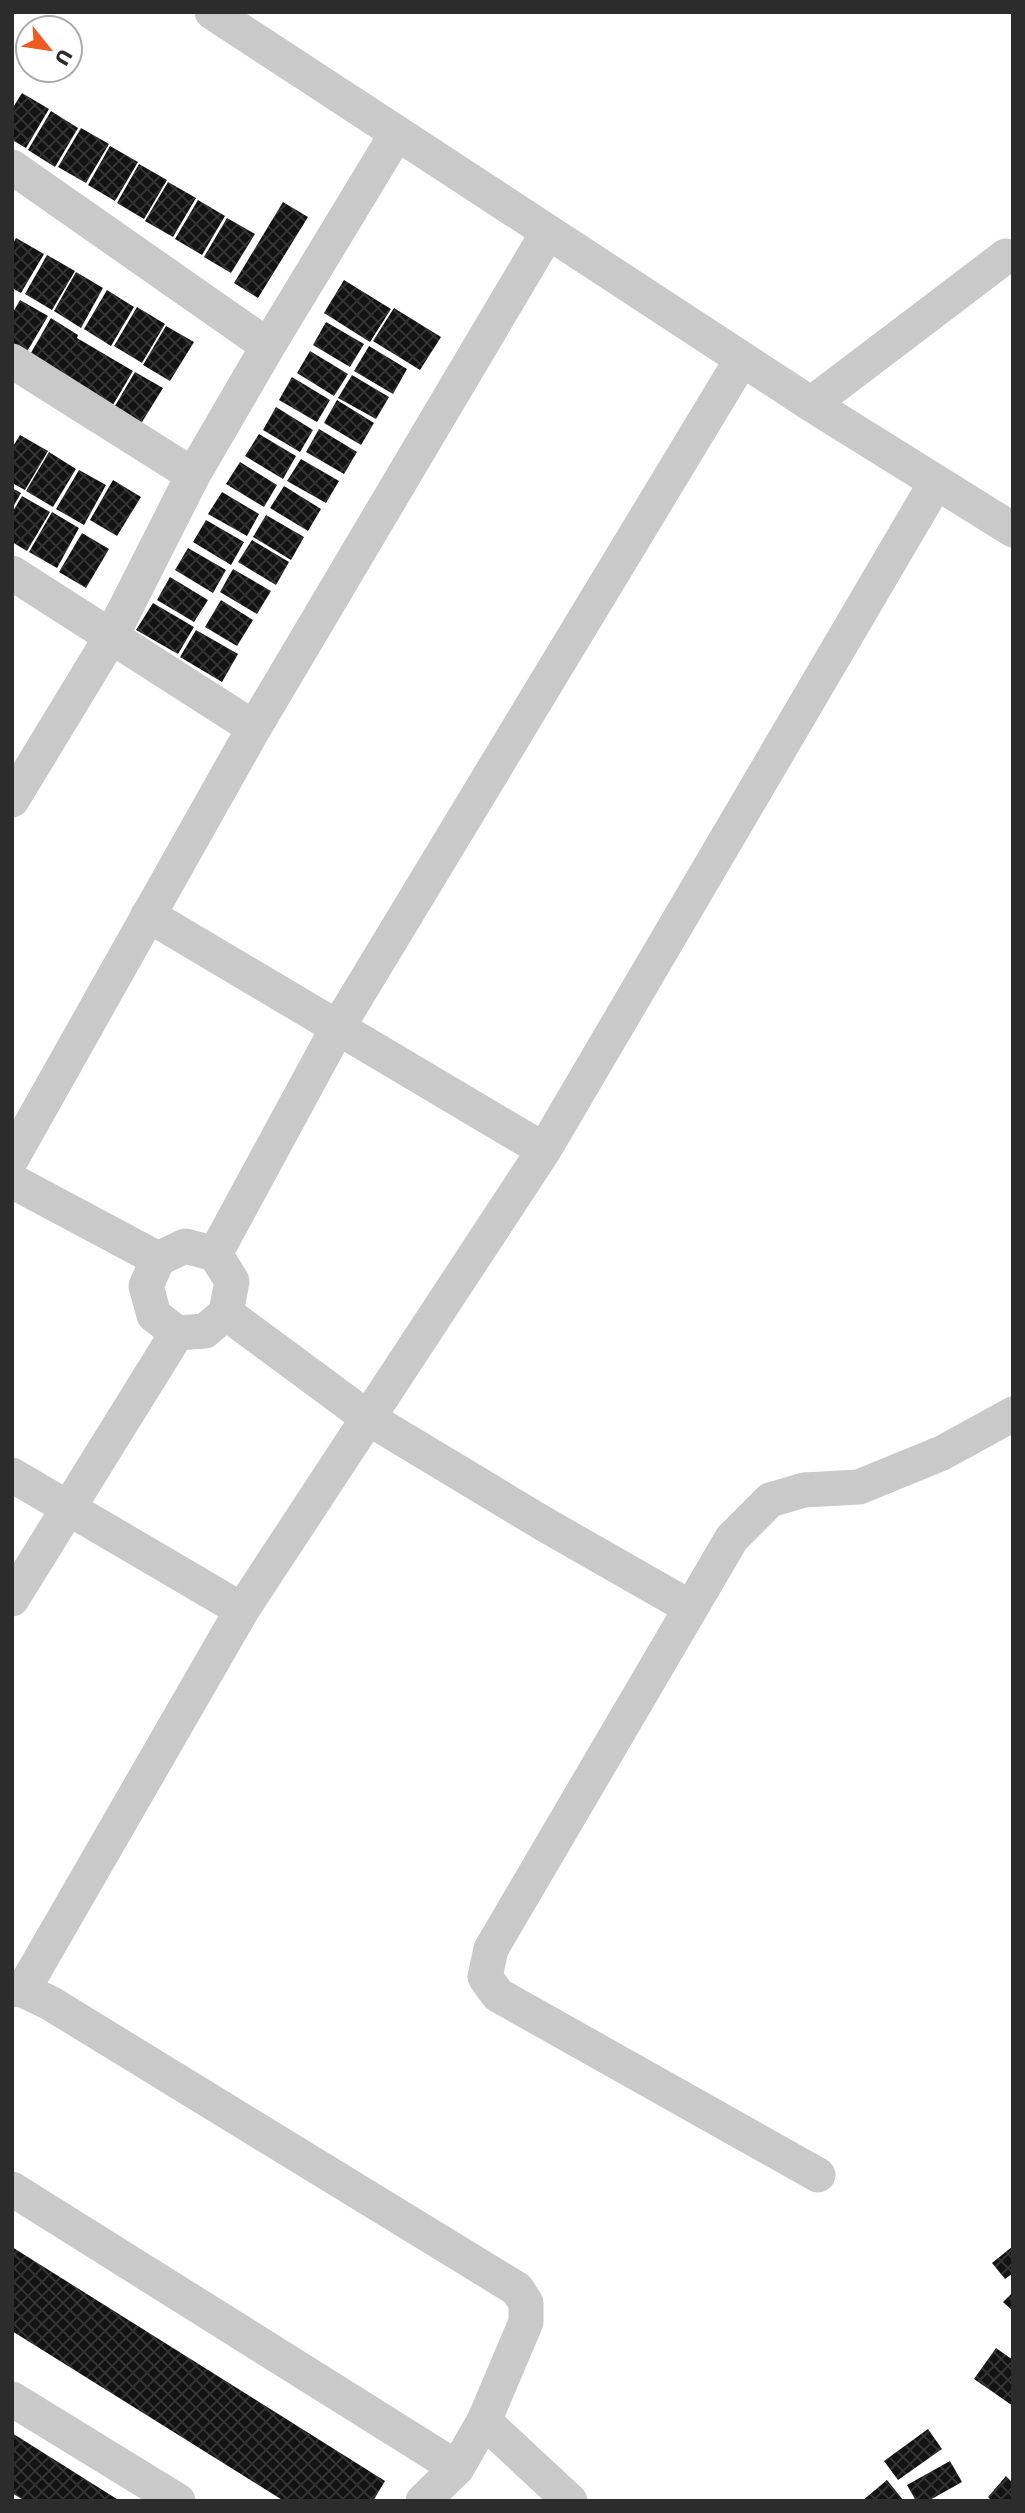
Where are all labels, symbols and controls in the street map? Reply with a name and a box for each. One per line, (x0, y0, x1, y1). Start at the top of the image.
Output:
north arrow (14, 14, 84, 84)
text: U (50, 45, 77, 70)

